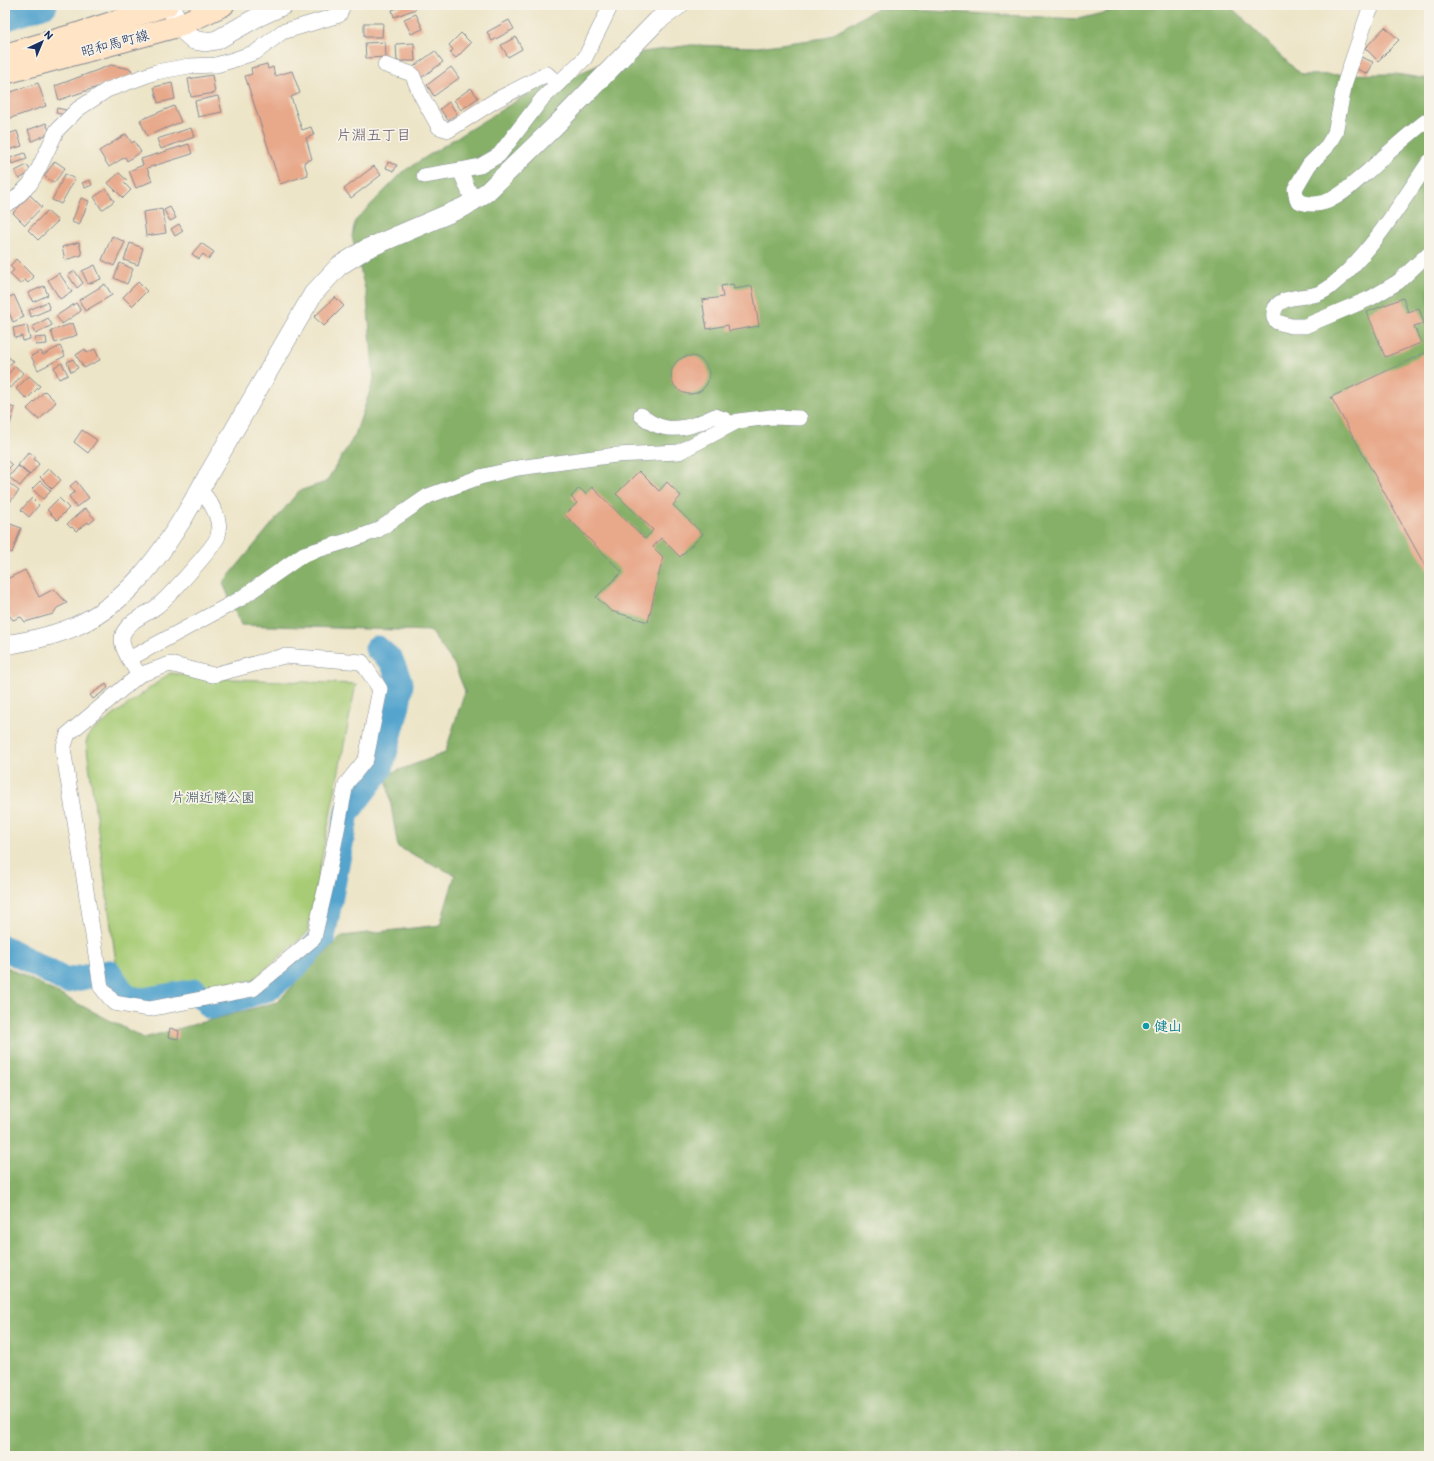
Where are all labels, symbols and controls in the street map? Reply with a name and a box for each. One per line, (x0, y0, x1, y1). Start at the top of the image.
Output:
north arrow (22, 22, 62, 62)
street label: 昭和馬町線 (79, 26, 151, 61)
text: N (41, 28, 56, 42)
district label: 片淵五丁目 (336, 126, 412, 144)
park label: 片淵近隣公園 (171, 789, 255, 806)
place label: 健山 (1154, 1018, 1182, 1035)
marker: 健山 (1141, 1021, 1151, 1031)

